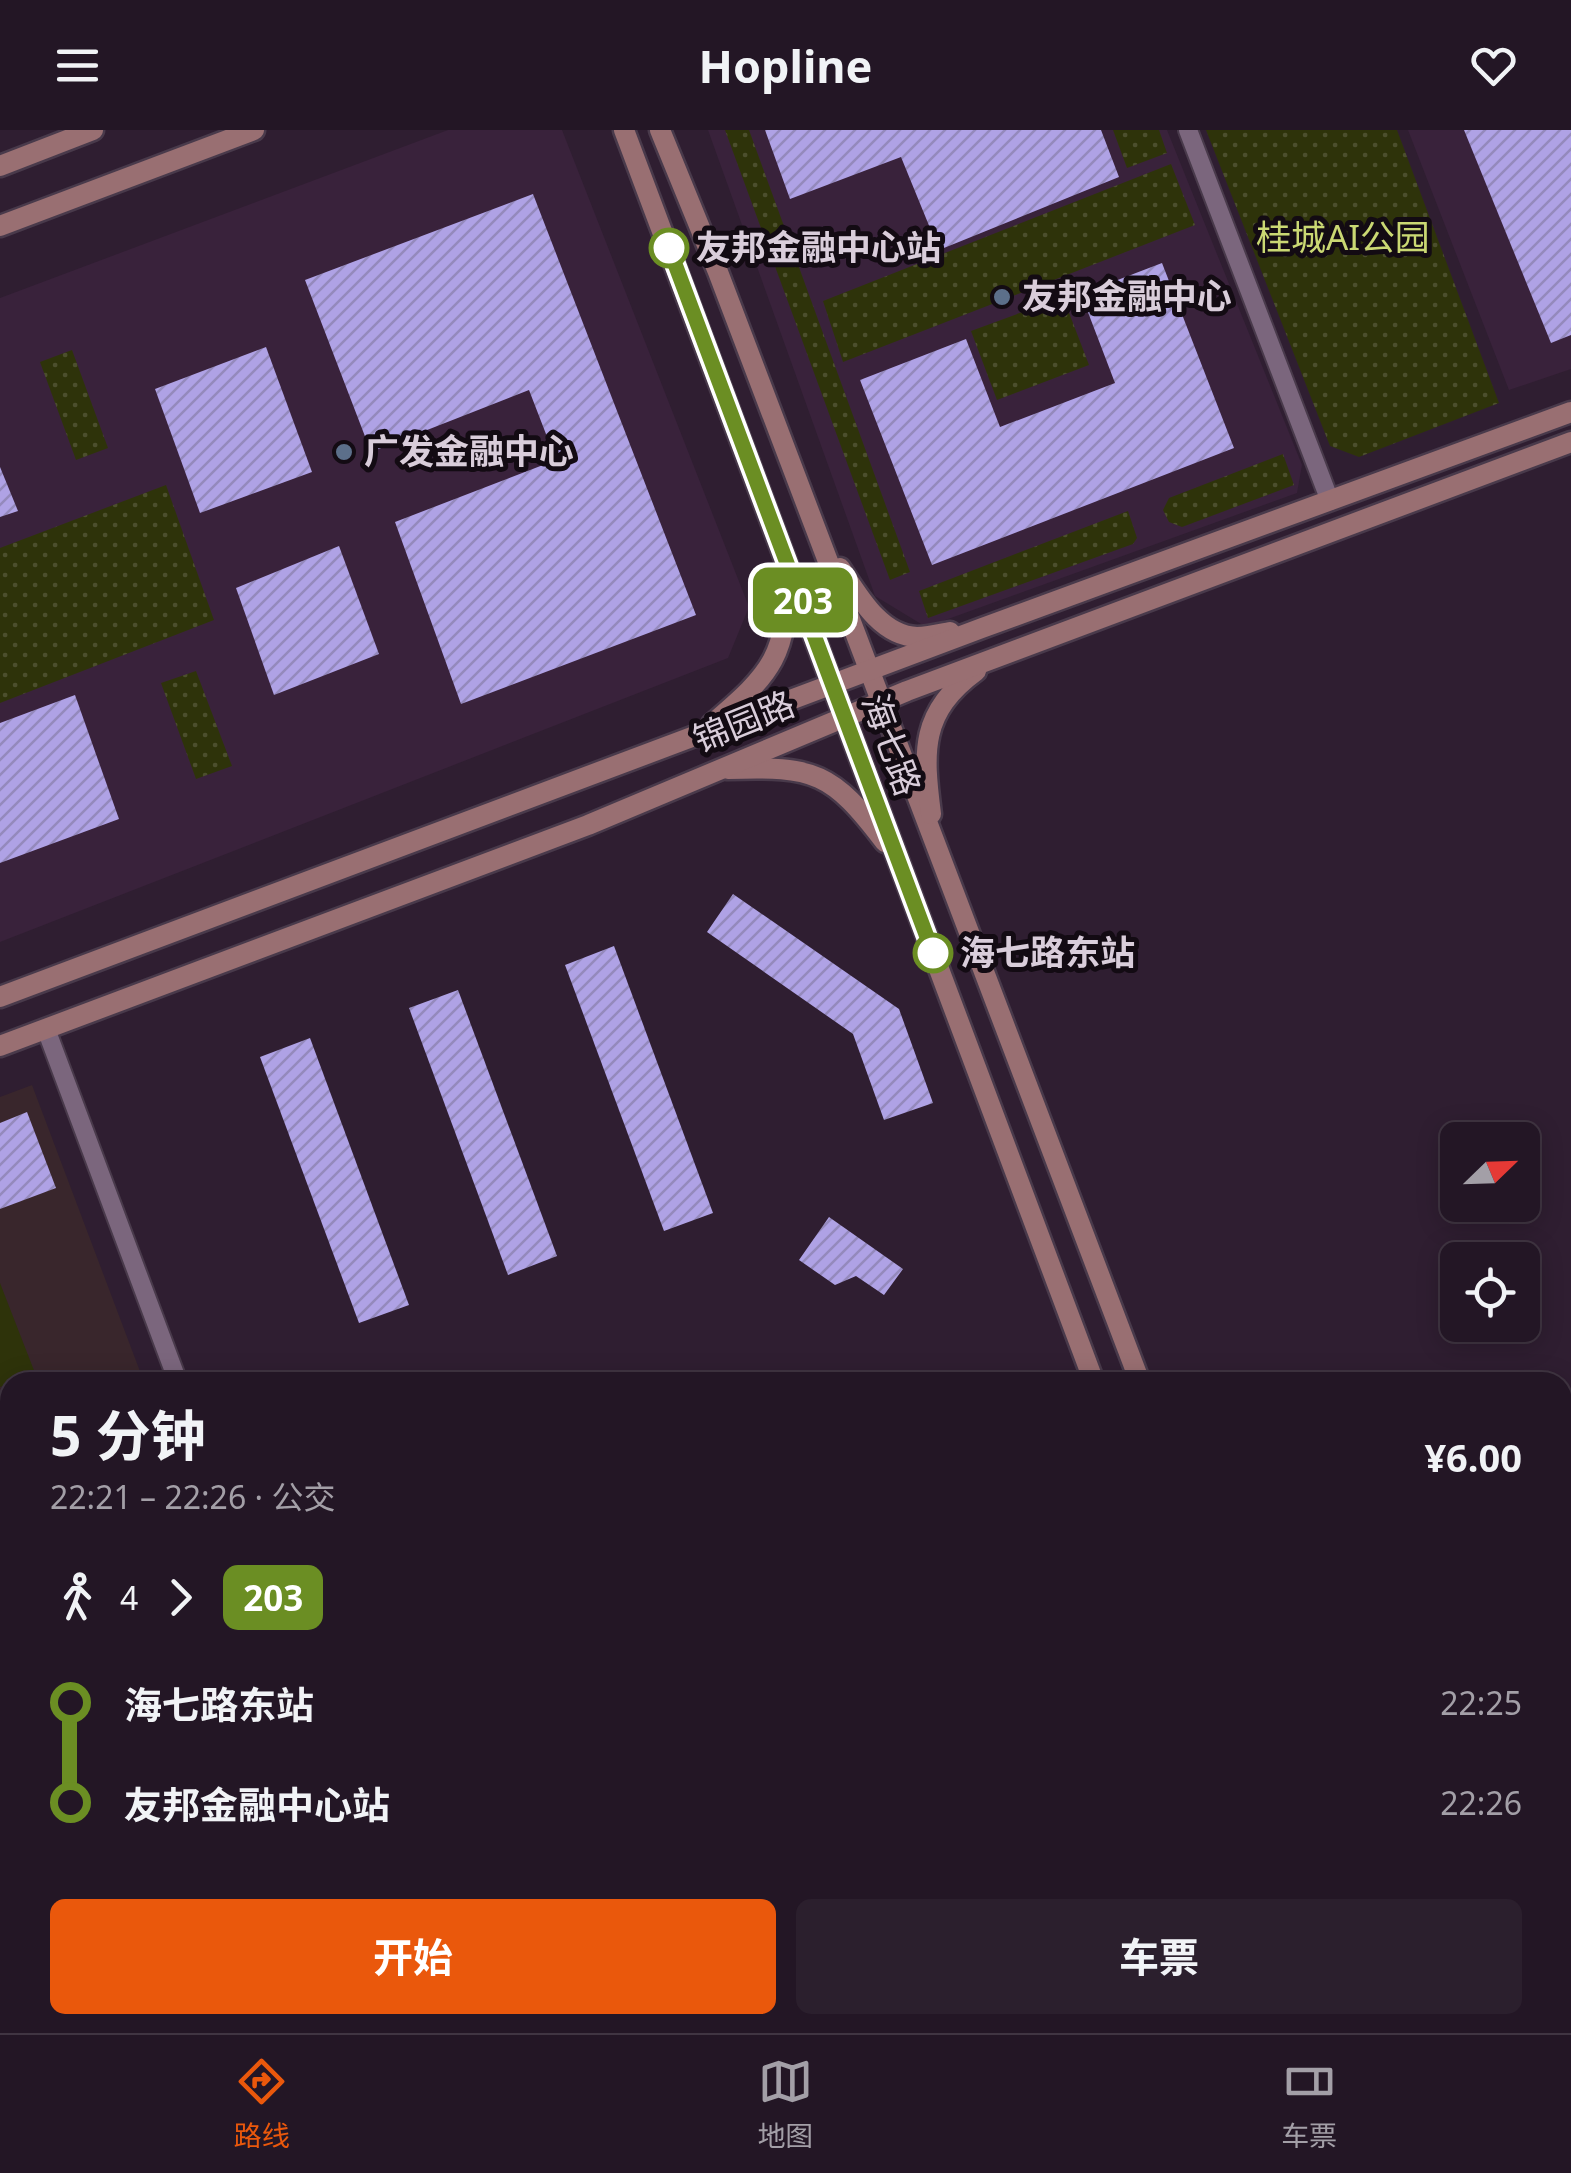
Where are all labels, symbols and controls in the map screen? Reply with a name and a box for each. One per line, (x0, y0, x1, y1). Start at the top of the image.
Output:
text: Hopline (699, 35, 872, 96)
icon: menu (50, 38, 105, 93)
icon: heart (1466, 38, 1521, 93)
park label: 桂城AI公园 (1256, 213, 1430, 260)
place label: 友邦金融中心站 (696, 223, 941, 270)
marker: 友邦金融中心站 (650, 229, 688, 267)
place label: 友邦金融中心 (1022, 272, 1232, 319)
marker: 友邦金融中心 (991, 286, 1013, 308)
place label: 广发金融中心 (364, 427, 574, 474)
marker: 广发金融中心 (333, 441, 355, 463)
line badge: 203 (746, 568, 860, 632)
text: 203 (773, 577, 833, 624)
street label: 锦园路 (686, 679, 801, 762)
street label: 海七路 (852, 687, 932, 802)
place label: 海七路东站 (960, 928, 1135, 975)
marker: 海七路东站 (914, 934, 952, 972)
north arrow (1440, 1122, 1540, 1222)
map controls (1440, 1122, 1540, 1342)
button: locate (1440, 1242, 1540, 1342)
text: 5 分钟 (50, 1397, 206, 1472)
text: ¥6.00 (1424, 1431, 1522, 1483)
text: 22:21 – 22:26 · 公交 (50, 1475, 335, 1518)
icon: walk (50, 1570, 105, 1625)
icon: forward (153, 1570, 208, 1625)
text: 203 (243, 1574, 303, 1621)
text: 4 (120, 1576, 138, 1619)
text: 海七路东站 (124, 1678, 314, 1730)
text: 22:25 (1440, 1681, 1522, 1724)
text: 友邦金融中心站 (124, 1778, 390, 1830)
text: 22:26 (1440, 1781, 1522, 1824)
button: 开始 (50, 1899, 776, 2014)
button: 车票 (796, 1899, 1522, 2014)
tab: 路线 (234, 2054, 290, 2154)
tab: 地图 (757, 2054, 813, 2154)
tab: 车票 (1281, 2054, 1337, 2154)

